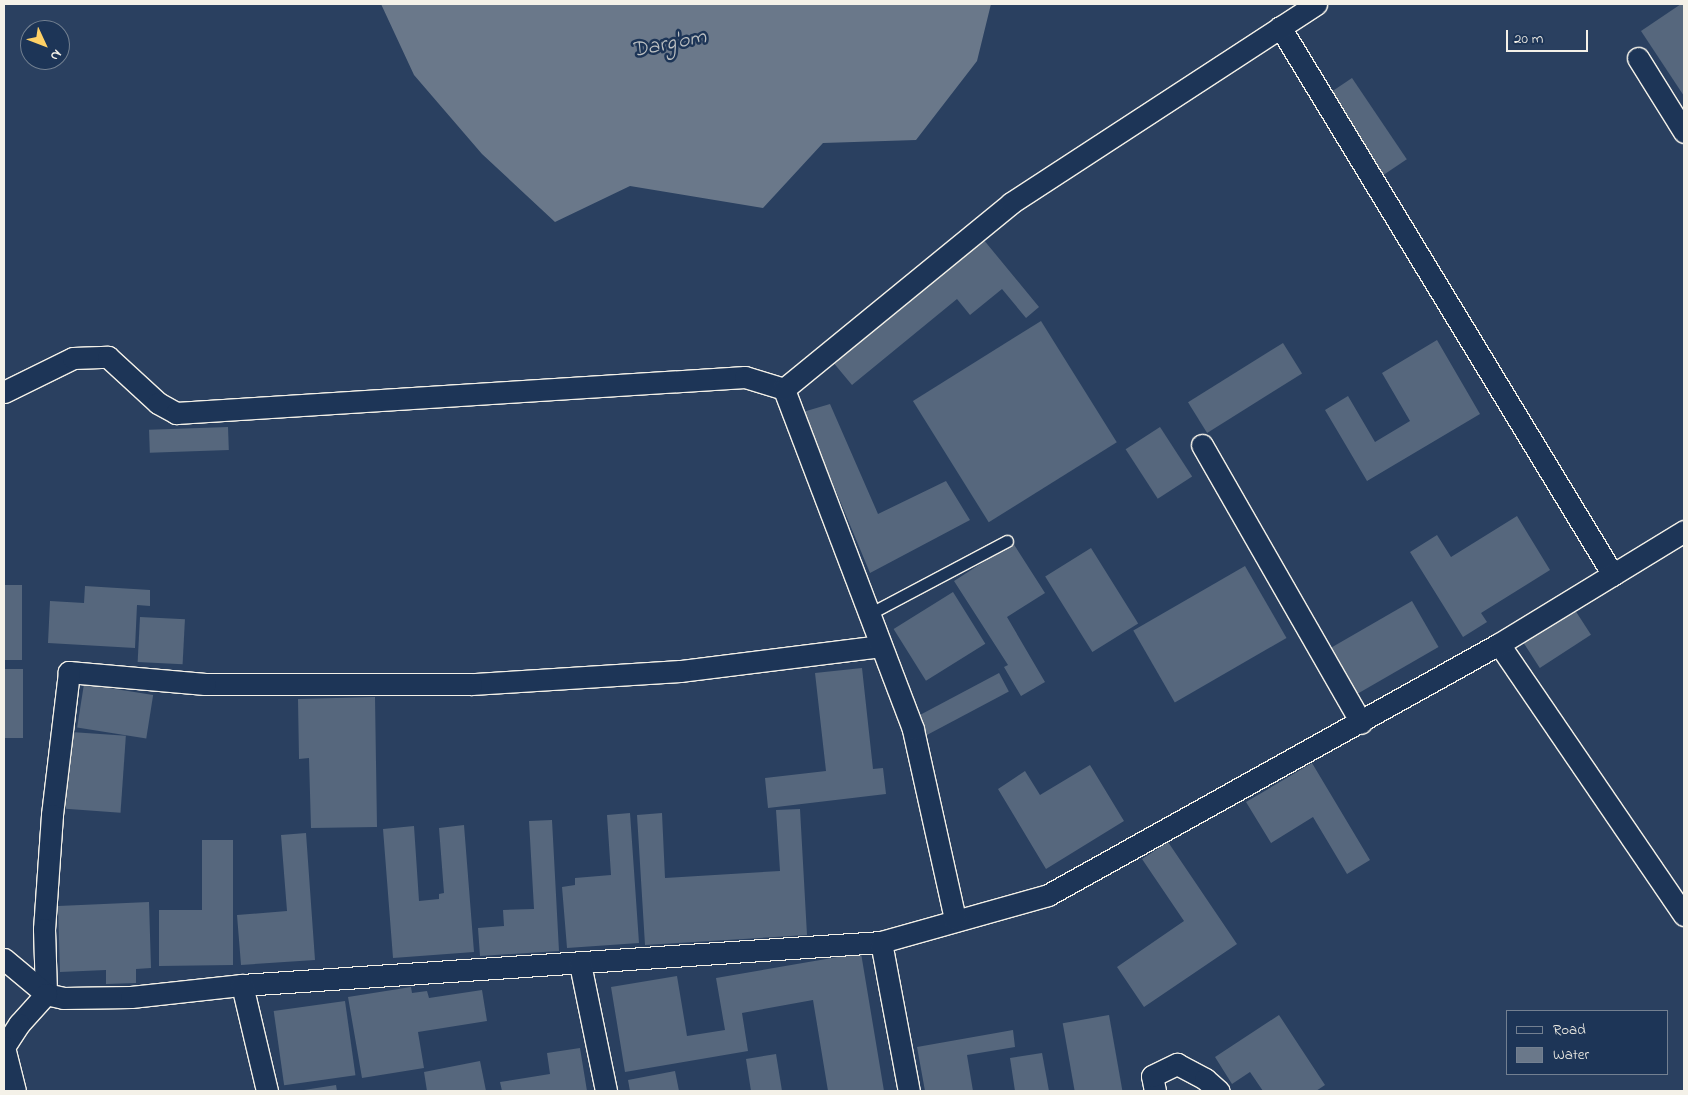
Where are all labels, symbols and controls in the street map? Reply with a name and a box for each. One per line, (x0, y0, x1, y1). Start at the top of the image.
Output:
north arrow (20, 20, 70, 70)
scale bar (1508, 20, 1590, 52)
water label: Darg'om (629, 25, 709, 65)
text: 20 m (1514, 28, 1543, 50)
text: N (45, 44, 67, 66)
legend (1506, 1010, 1668, 1075)
text: Road (1553, 1019, 1586, 1041)
text: Water (1553, 1044, 1589, 1066)

